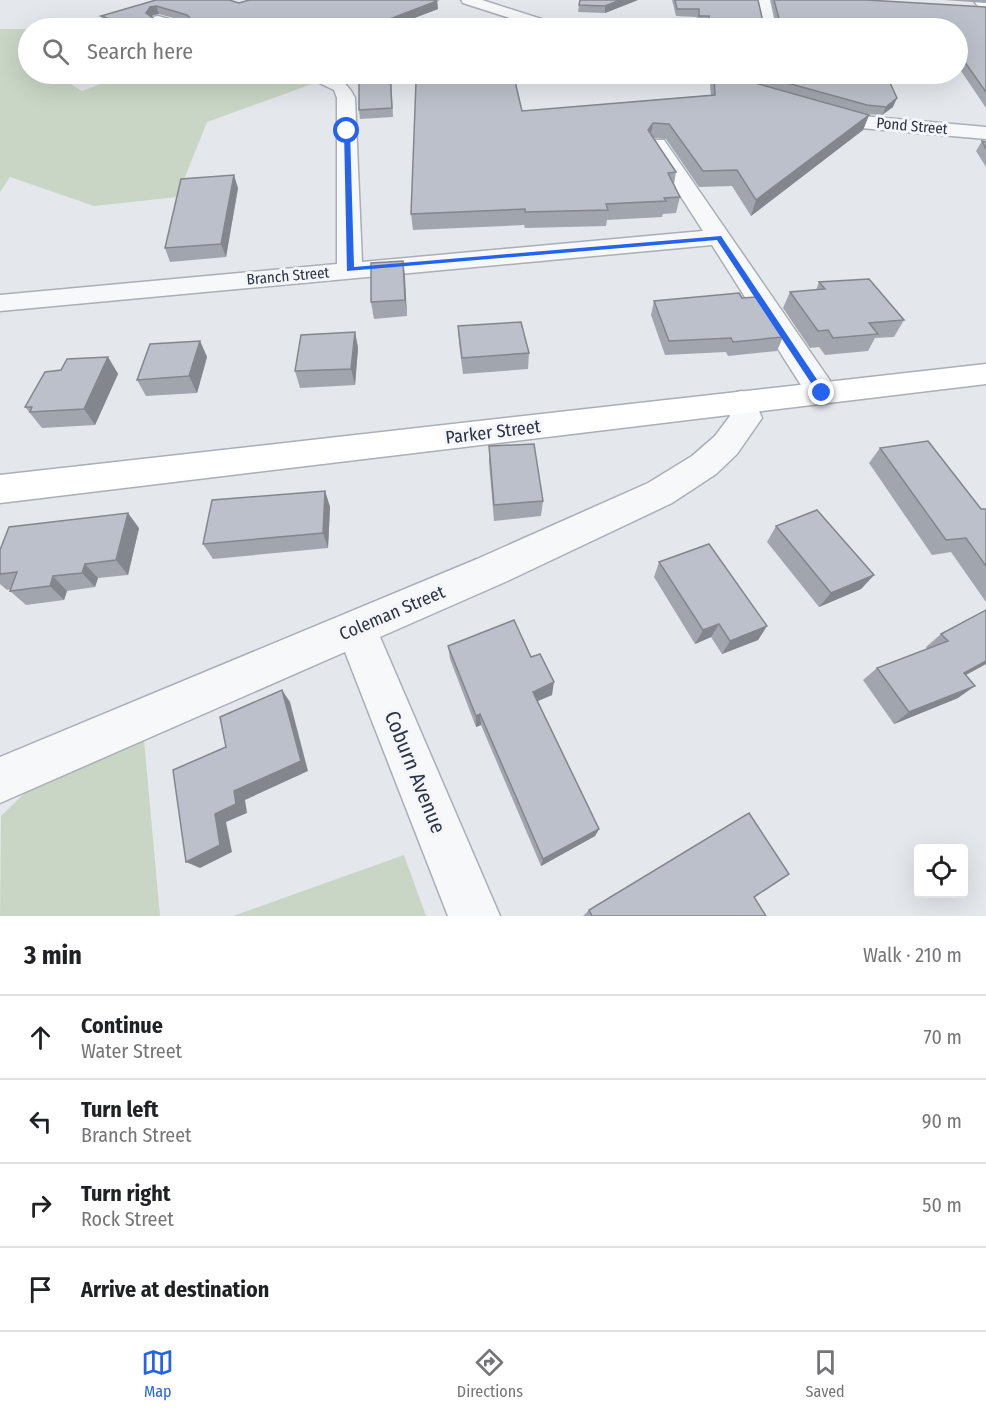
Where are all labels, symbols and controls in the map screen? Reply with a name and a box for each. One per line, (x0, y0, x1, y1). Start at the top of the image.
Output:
search box (18, 18, 968, 84)
icon: search (39, 35, 72, 68)
text: Search here (87, 38, 193, 65)
street label: Pond Street (876, 114, 949, 138)
route start (333, 117, 359, 143)
street label: Branch Street (246, 263, 330, 289)
route end (808, 379, 834, 405)
street label: Parker Street (444, 415, 542, 449)
street label: Coleman Street (336, 581, 448, 645)
street label: Coburn Avenue (379, 707, 451, 837)
map controls (914, 844, 968, 898)
button: locate (914, 844, 968, 898)
text: 3 min (24, 940, 82, 971)
text: Walk · 210 m (863, 943, 962, 967)
text: Continue (81, 1012, 163, 1039)
icon: ahead (24, 1021, 57, 1054)
text: 70 m (924, 1025, 962, 1049)
text: Water Street (81, 1039, 182, 1063)
text: Turn left (81, 1096, 159, 1123)
icon: left (24, 1105, 57, 1138)
text: 90 m (922, 1109, 962, 1133)
text: Branch Street (81, 1123, 192, 1147)
text: Turn right (81, 1180, 170, 1207)
icon: right (24, 1189, 57, 1222)
text: 50 m (922, 1193, 962, 1217)
text: Rock Street (81, 1207, 174, 1231)
icon: arrive (24, 1273, 57, 1306)
text: Arrive at destination (81, 1276, 269, 1303)
tab: Map (141, 1346, 174, 1401)
tab: Directions (457, 1346, 523, 1401)
tab: Saved (806, 1346, 845, 1401)

